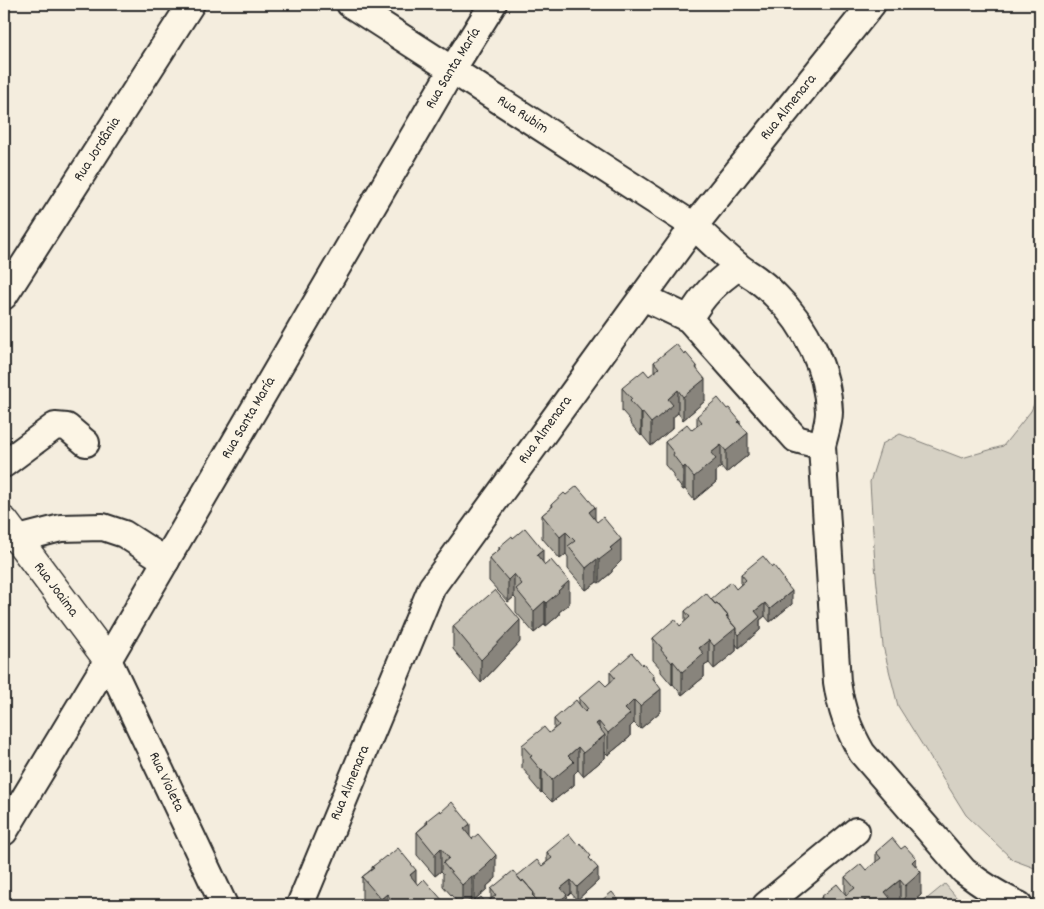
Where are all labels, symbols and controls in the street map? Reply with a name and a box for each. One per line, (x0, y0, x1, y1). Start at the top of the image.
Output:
street label: Rua Santa María (420, 23, 487, 114)
street label: Rua Almenara (755, 69, 823, 146)
street label: Rua Rubim (492, 90, 552, 140)
street label: Rua Jordânia (69, 112, 127, 186)
street label: Rua Santa María (216, 372, 282, 463)
street label: Rua Almenara (513, 391, 579, 469)
street label: Rua Joaima (28, 558, 84, 623)
street label: Rua Almenara (325, 741, 376, 824)
street label: Rua Violeta (142, 749, 190, 816)

